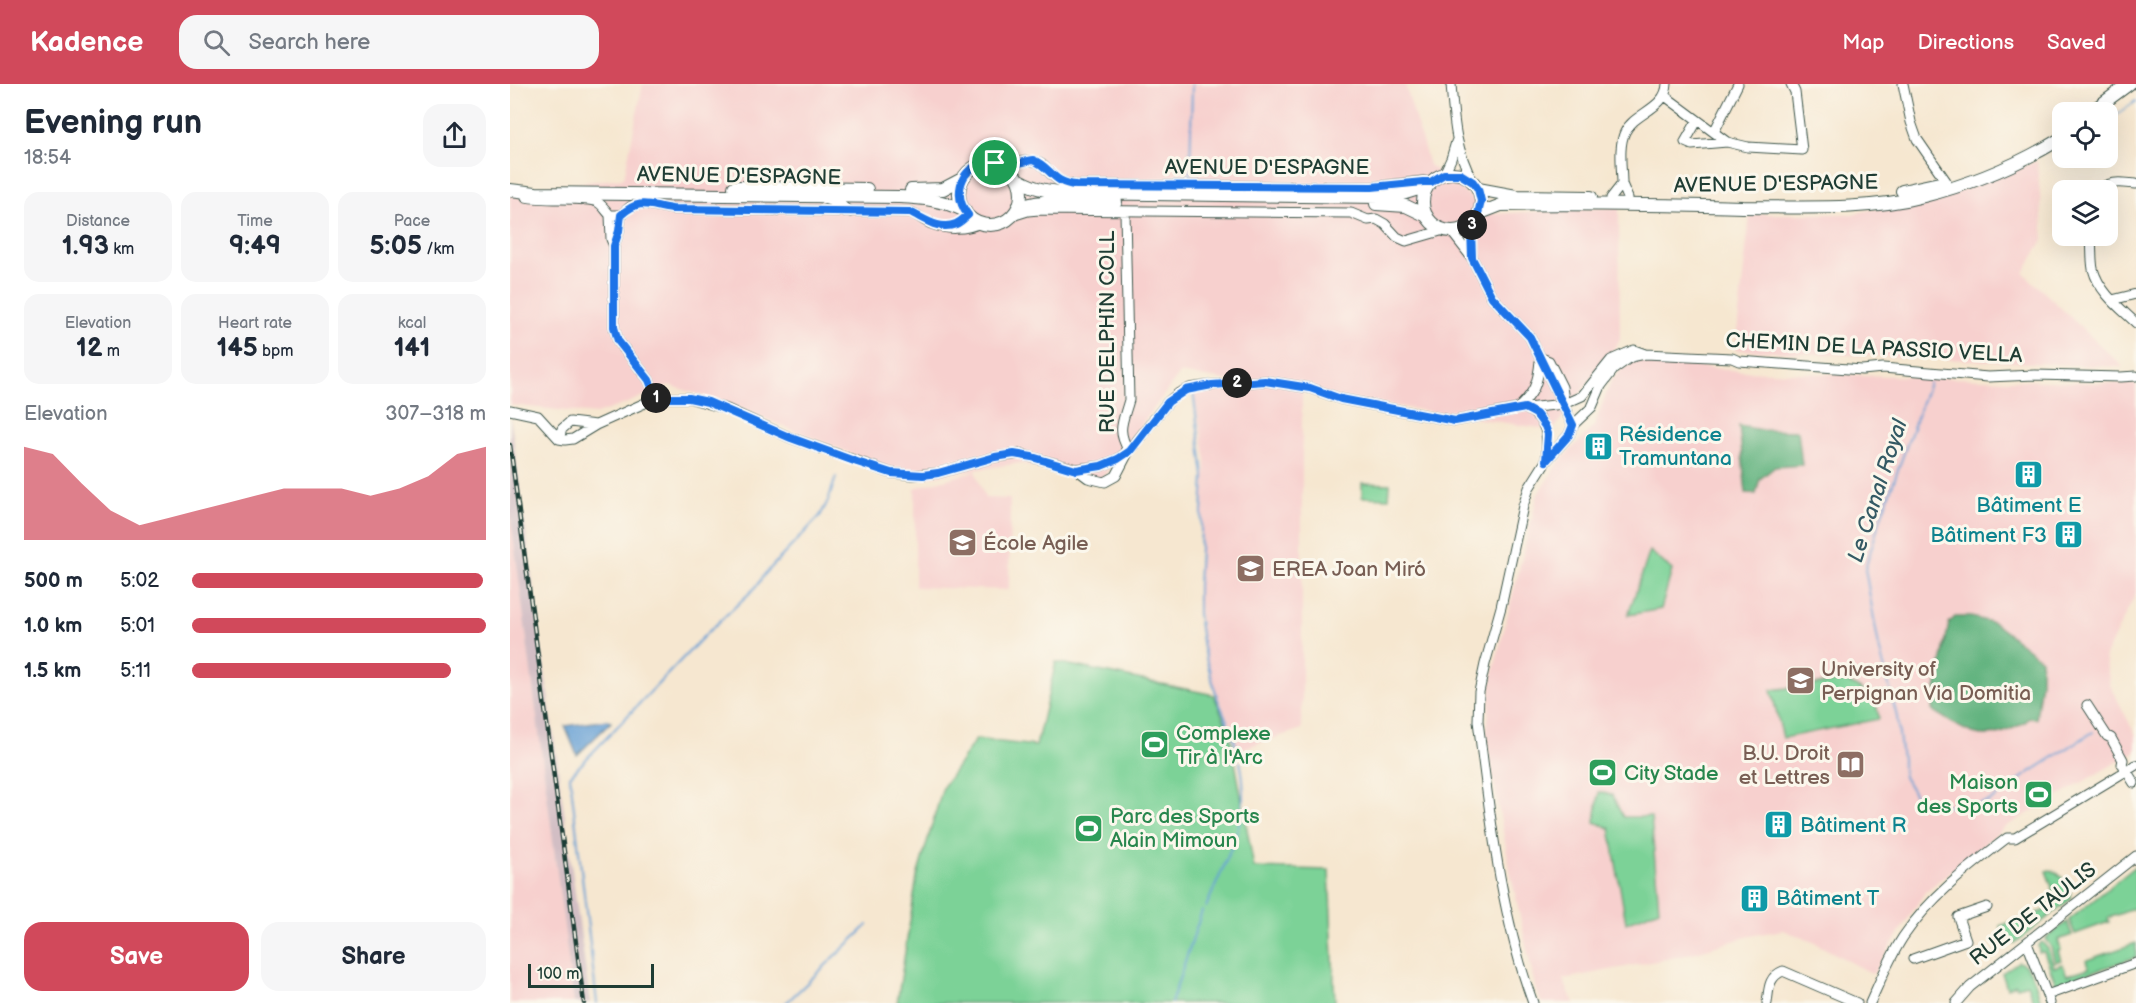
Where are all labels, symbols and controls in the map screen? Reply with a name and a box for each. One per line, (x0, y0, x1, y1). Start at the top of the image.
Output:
search box (179, 15, 599, 69)
text: Kadence (30, 26, 143, 59)
icon: search (200, 26, 233, 59)
text: Search here (248, 29, 370, 56)
text: Map (1842, 30, 1885, 55)
text: Directions (1918, 30, 2014, 55)
text: Saved (2047, 30, 2106, 55)
map controls (2052, 102, 2118, 246)
button: locate (2052, 102, 2118, 168)
text: Evening run (24, 103, 202, 143)
button: share (423, 104, 486, 167)
pin (969, 137, 1020, 188)
text: 18:54 (24, 146, 71, 170)
icon: arrive (978, 146, 1011, 179)
street label: AVENUE D'ESPAGNE (1165, 155, 1369, 180)
street label: AVENUE D'ESPAGNE (637, 162, 841, 190)
street label: AVENUE D'ESPAGNE (1674, 170, 1878, 198)
button: layers (2052, 180, 2118, 246)
pin: 3 (1457, 210, 1487, 240)
text: Distance (66, 212, 130, 231)
text: Time (237, 212, 273, 231)
text: Pace (394, 212, 430, 231)
text: 3 (1467, 215, 1477, 234)
text: 1.93 (62, 231, 109, 262)
text: 9:49 (229, 231, 281, 262)
text: 5:05 (369, 231, 422, 262)
street label: RUE DELPHIN COLL (1095, 231, 1120, 433)
text: km (109, 240, 134, 259)
text: /km (422, 240, 455, 259)
text: Elevation (65, 314, 131, 333)
text: Heart rate (218, 314, 292, 333)
text: kcal (398, 314, 426, 333)
street label: CHEMIN DE LA PASSIO VELLA (1725, 328, 2023, 368)
text: 12 (76, 333, 102, 364)
text: 145 (216, 333, 258, 364)
text: 141 (394, 333, 430, 364)
text: m (102, 342, 120, 361)
text: bpm (258, 342, 294, 361)
pin: 2 (1222, 368, 1252, 398)
text: 2 (1232, 373, 1242, 392)
pin: 1 (641, 383, 671, 413)
text: 1 (653, 388, 659, 407)
text: Elevation (24, 402, 107, 426)
text: 307–318 m (385, 402, 486, 426)
water label: Le Canal Royal (1842, 415, 1914, 566)
place label: Résidence Tramuntana (1619, 422, 1732, 471)
building icon: Résidence Tramuntana (1582, 430, 1614, 462)
building icon: Bâtiment E (2013, 458, 2045, 490)
place label: Bâtiment E (1976, 493, 2082, 518)
building icon: Bâtiment F3 (2052, 519, 2084, 551)
place label: Bâtiment F3 (1930, 523, 2047, 548)
school or university icon: École Agile (946, 527, 978, 559)
place label: École Agile (983, 531, 1089, 556)
school or university icon: EREA Joan Miró (1235, 553, 1267, 585)
place label: EREA Joan Miró (1272, 557, 1426, 582)
text: 500 m (24, 569, 83, 593)
text: 5:02 (120, 569, 159, 593)
text: 1.0 km (24, 614, 82, 638)
text: 5:01 (120, 614, 155, 638)
place label: University of Perpignan Via Domitia (1821, 657, 2031, 706)
text: 1.5 km (24, 659, 81, 683)
text: 5:11 (120, 659, 151, 683)
school or university icon: University of Perpignan Via Domitia (1784, 665, 1816, 697)
place label: Complexe Tir à l'Arc (1176, 721, 1271, 770)
sports icon: Complexe Tir à l'Arc (1139, 729, 1171, 761)
place label: B.U. Droit et Lettres (1739, 741, 1831, 790)
library icon: B.U. Droit et Lettres (1835, 749, 1867, 781)
sports icon: City Stade (1587, 757, 1619, 789)
place label: City Stade (1624, 761, 1719, 786)
place label: Maison des Sports (1917, 770, 2018, 819)
sports icon: Maison des Sports (2023, 778, 2055, 810)
place label: Parc des Sports Alain Mimoun (1110, 804, 1260, 853)
building icon: Bâtiment R (1763, 809, 1795, 841)
sports icon: Parc des Sports Alain Mimoun (1073, 812, 1105, 844)
place label: Bâtiment R (1800, 813, 1906, 838)
street label: RUE DE TAULIS (1965, 857, 2101, 971)
building icon: Bâtiment T (1739, 882, 1771, 914)
place label: Bâtiment T (1776, 886, 1880, 911)
button: Save (24, 922, 249, 991)
button: Share (261, 922, 486, 991)
scale bar (528, 961, 654, 988)
text: 100 m (537, 965, 580, 984)

